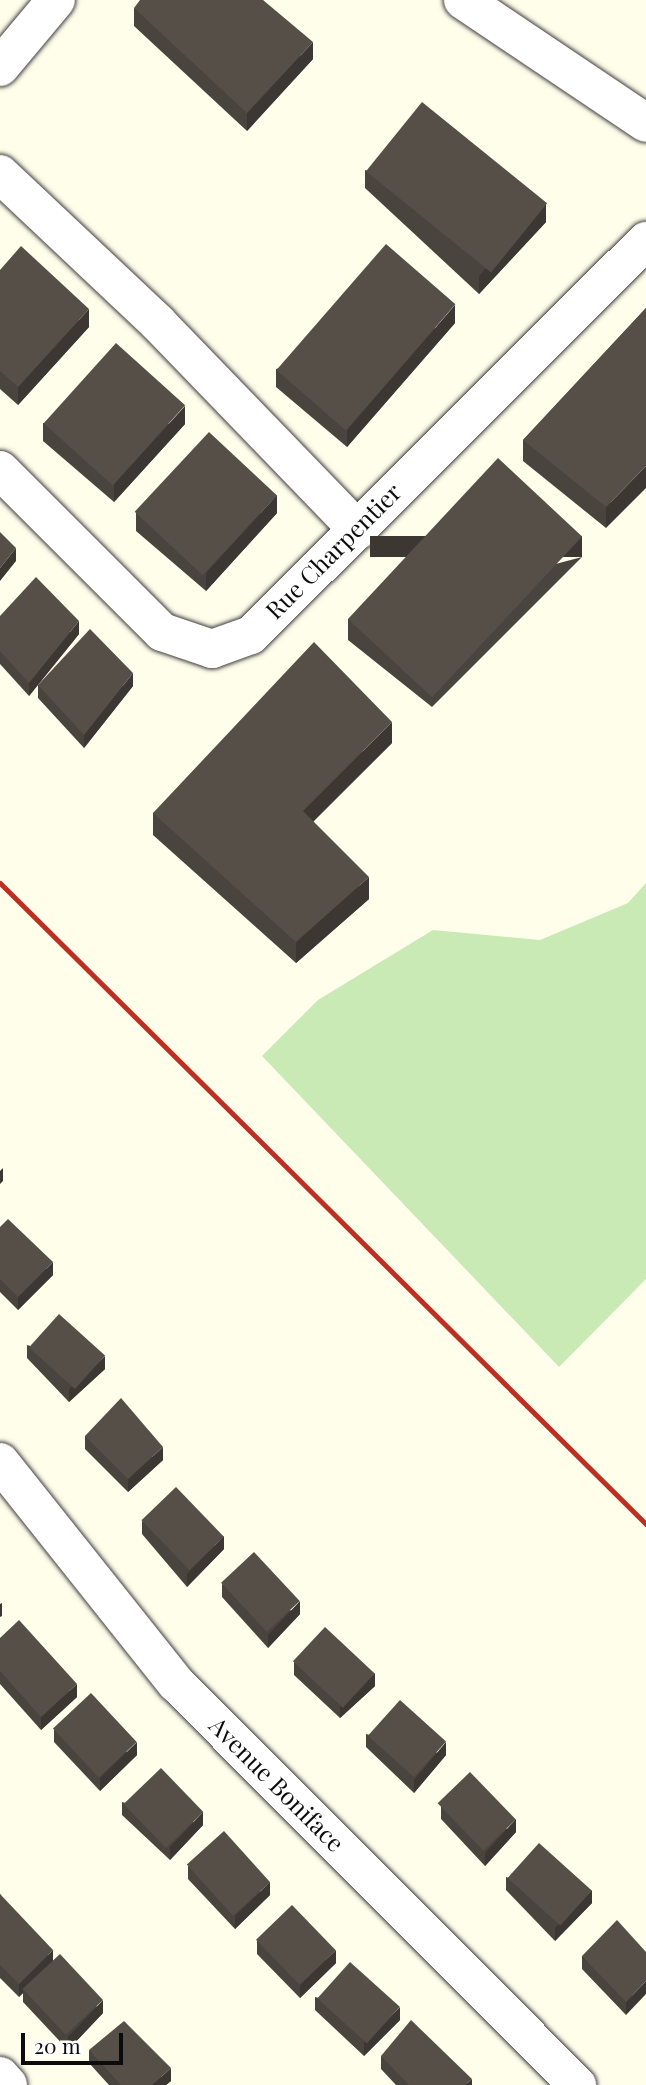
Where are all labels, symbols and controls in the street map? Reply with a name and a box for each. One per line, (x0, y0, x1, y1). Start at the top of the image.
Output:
street label: Rue Charpentier (259, 477, 407, 625)
street label: Avenue Boniface (204, 1711, 350, 1857)
scale bar (24, 2018, 126, 2062)
text: 20 m (34, 2031, 81, 2059)

